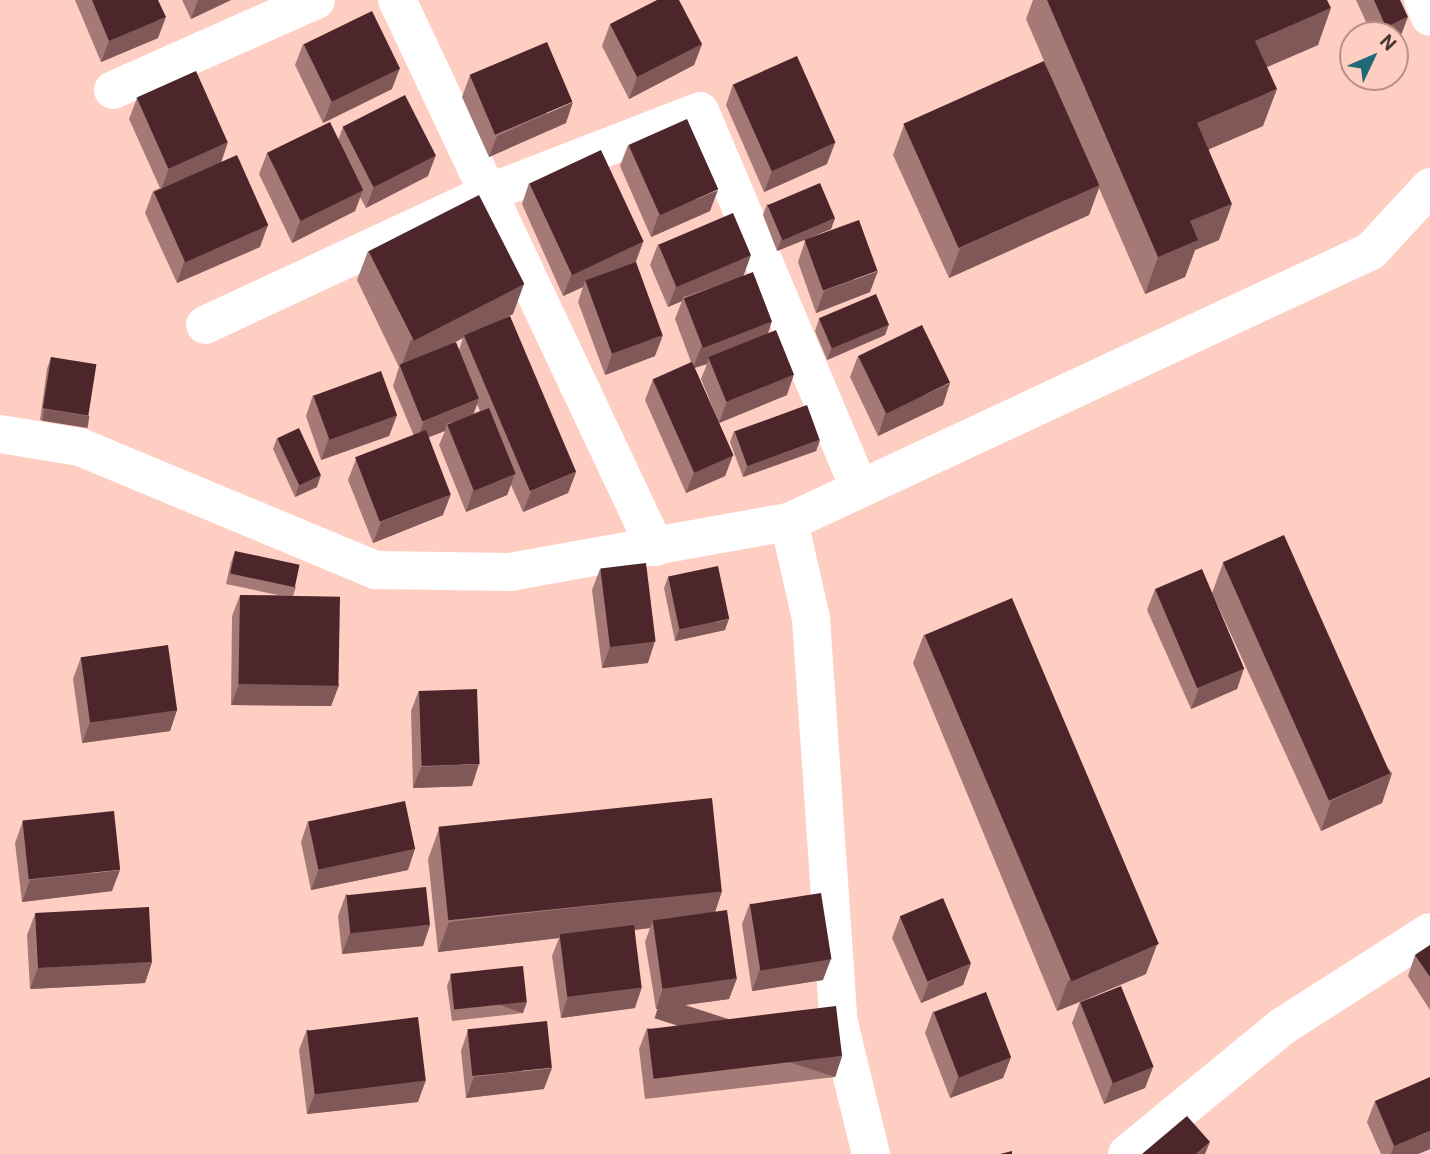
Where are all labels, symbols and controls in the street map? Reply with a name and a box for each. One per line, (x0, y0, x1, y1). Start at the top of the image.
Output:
north arrow (1339, 21, 1409, 91)
text: N (1375, 30, 1401, 55)

